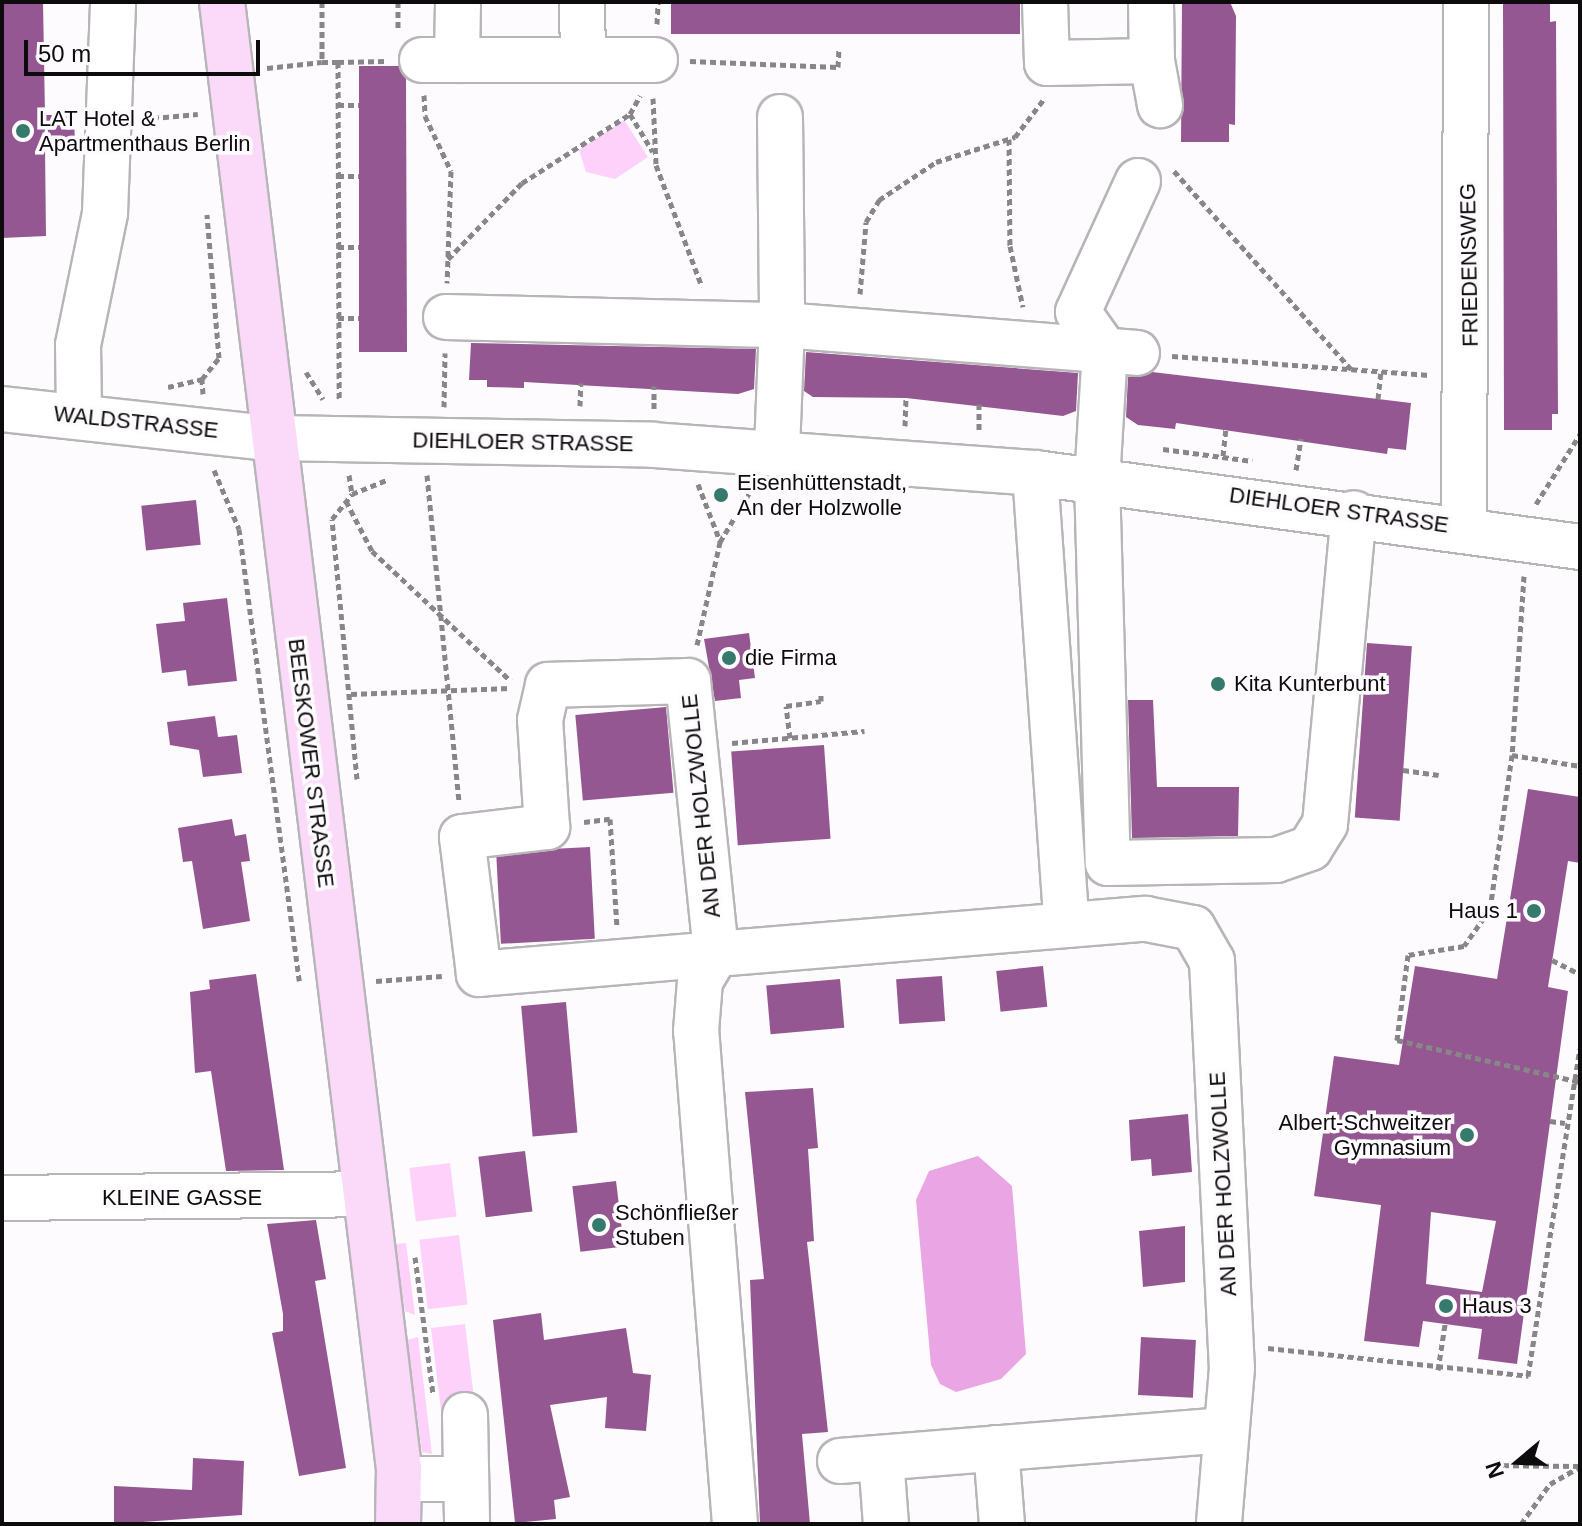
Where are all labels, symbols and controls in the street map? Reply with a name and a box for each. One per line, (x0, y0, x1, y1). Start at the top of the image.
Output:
scale bar (28, 24, 264, 74)
text: 50 m (38, 40, 91, 67)
place label: LAT Hotel & Apartmenthaus Berlin (39, 105, 251, 156)
marker: LAT Hotel & Apartmenthaus Berlin (14, 122, 32, 140)
street label: FRIEDENSWEG (1454, 183, 1484, 347)
street label: WALDSTRASSE (52, 400, 220, 444)
street label: DIEHLOER STRASSE (412, 427, 634, 457)
place label: Eisenhüttenstadt, An der Holzwolle (737, 469, 907, 520)
street label: DIEHLOER STRASSE (1228, 482, 1450, 538)
marker: Eisenhüttenstadt, An der Holzwolle (712, 486, 730, 504)
street label: BEESKOWER STRASSE (283, 637, 339, 889)
place label: die Firma (745, 645, 837, 671)
marker: die Firma (720, 649, 738, 667)
place label: Kita Kunterbunt (1234, 671, 1386, 697)
marker: Kita Kunterbunt (1209, 675, 1227, 693)
street label: AN DER HOLZWOLLE (676, 693, 726, 919)
place label: Haus 1 (1448, 898, 1518, 924)
marker: Haus 1 (1525, 902, 1543, 920)
street label: AN DER HOLZWOLLE (1204, 1071, 1242, 1297)
place label: Albert-Schweitzer Gymnasium (1279, 1109, 1451, 1160)
marker: Albert-Schweitzer Gymnasium (1458, 1126, 1476, 1144)
street label: KLEINE GASSE (102, 1185, 262, 1211)
place label: Schönfließer Stuben (615, 1199, 739, 1250)
marker: Schönfließer Stuben (590, 1216, 608, 1234)
place label: Haus 3 (1462, 1293, 1532, 1319)
marker: Haus 3 (1437, 1297, 1455, 1315)
north arrow (1478, 1422, 1558, 1502)
text: N (1480, 1458, 1509, 1482)

